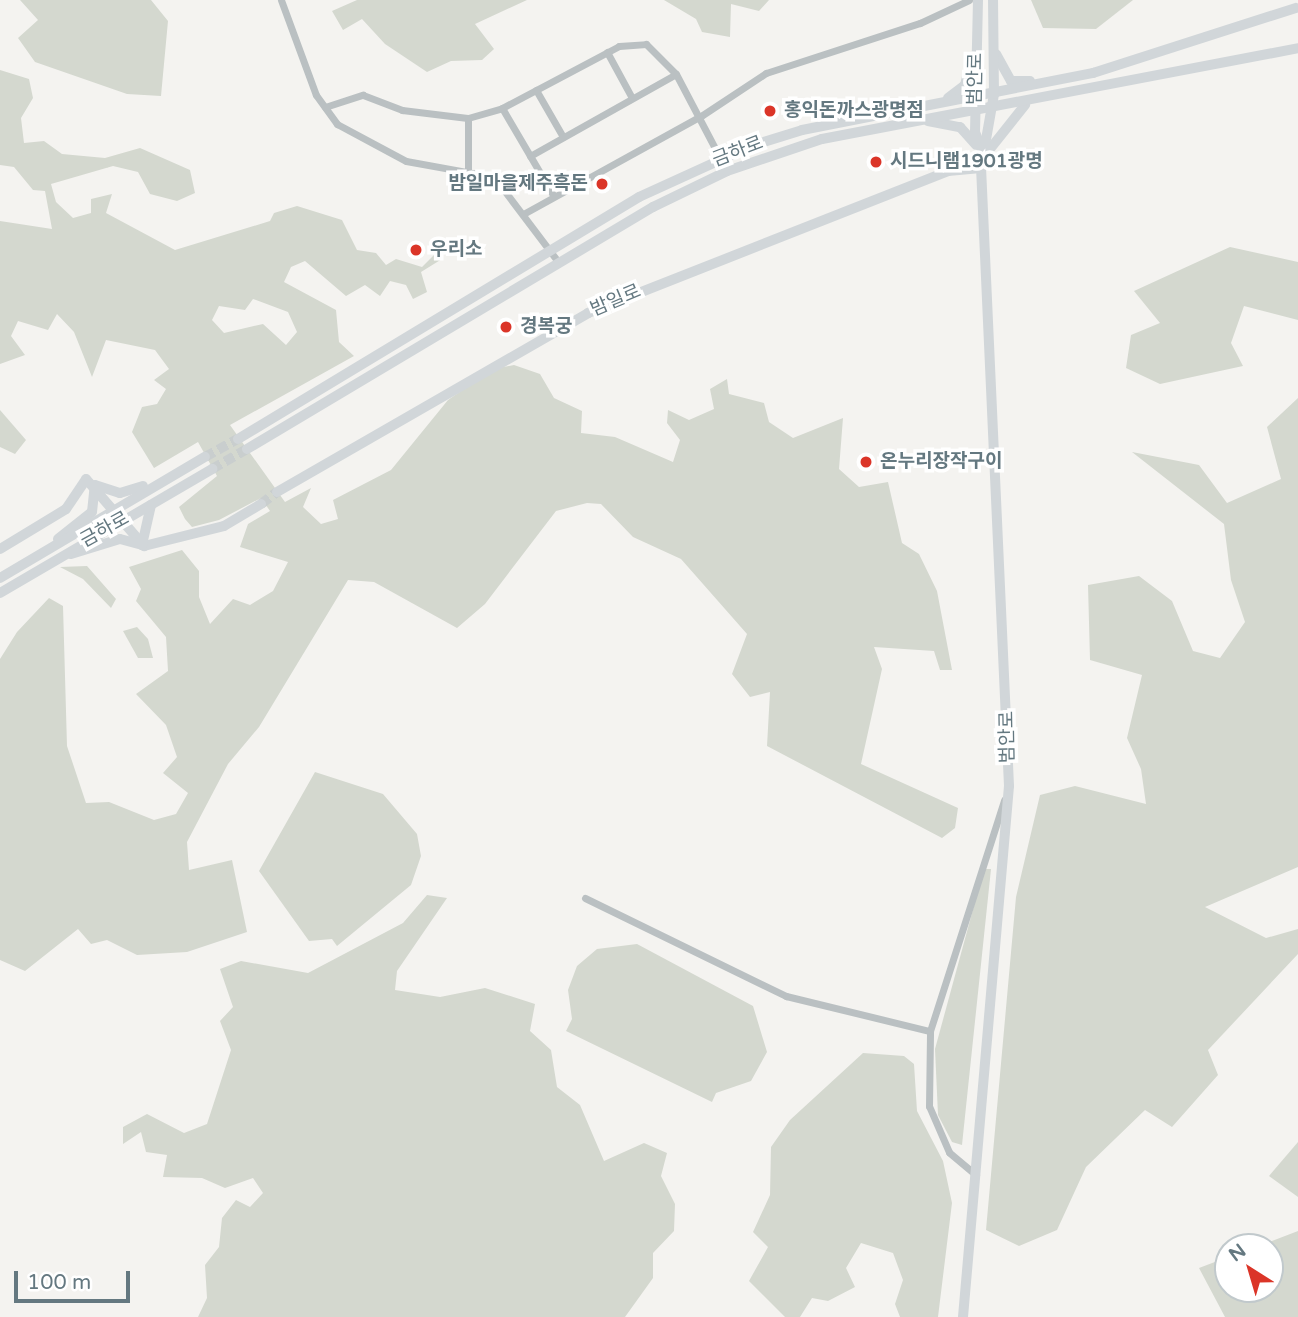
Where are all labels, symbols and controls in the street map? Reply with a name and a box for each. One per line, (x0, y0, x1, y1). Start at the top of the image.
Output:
street label: 범안로 (964, 53, 988, 105)
place label: 홍익돈까스광명점 (784, 100, 924, 122)
marker: 홍익돈까스광명점 (762, 103, 778, 119)
street label: 금하로 (709, 132, 767, 172)
place label: 시드니램1901광명 (890, 151, 1043, 173)
marker: 시드니램1901광명 (868, 154, 884, 170)
place label: 밤일마을제주흑돈 (448, 173, 588, 195)
marker: 밤일마을제주흑돈 (594, 176, 610, 192)
place label: 우리소 (430, 239, 482, 261)
marker: 우리소 (408, 242, 424, 258)
street label: 밤일로 (587, 280, 645, 322)
place label: 경복궁 (520, 316, 572, 338)
marker: 경복궁 (498, 319, 514, 335)
place label: 온누리장작구이 (880, 451, 1002, 473)
marker: 온누리장작구이 (858, 454, 874, 470)
street label: 금하로 (77, 507, 133, 553)
street label: 범안로 (996, 711, 1020, 763)
north arrow (1214, 1233, 1284, 1303)
text: N (1225, 1239, 1250, 1266)
scale bar (18, 1258, 133, 1302)
text: 100 m (27, 1270, 91, 1295)

